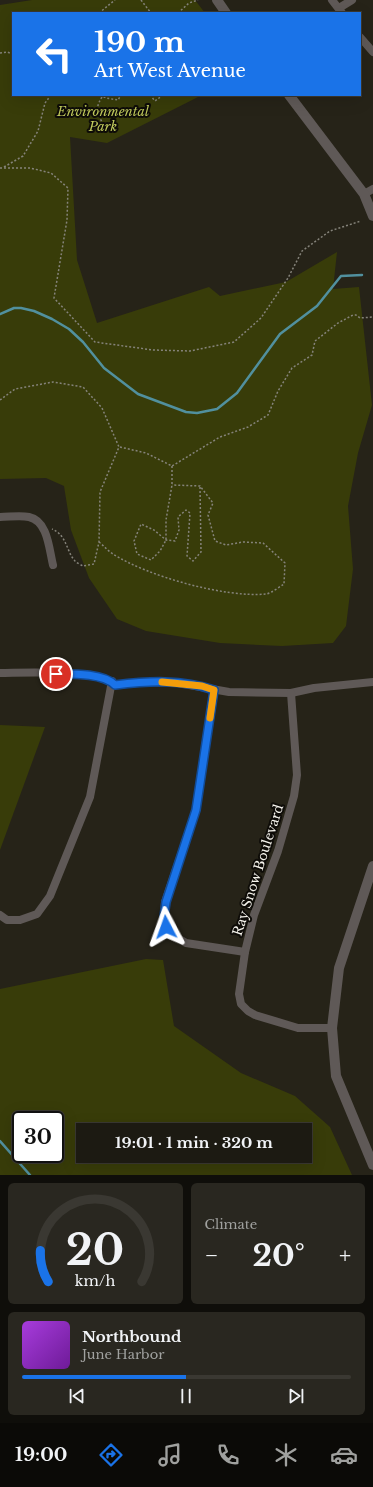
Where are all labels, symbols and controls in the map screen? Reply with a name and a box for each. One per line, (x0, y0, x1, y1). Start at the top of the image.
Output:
text: 190 m (94, 25, 185, 60)
icon: left (28, 28, 80, 80)
text: Art West Avenue (94, 60, 246, 82)
park label: Environmental Park (56, 103, 150, 135)
pin (39, 657, 73, 691)
icon: arrive (45, 663, 67, 685)
street label: Ray Snow Boulevard (229, 802, 287, 938)
position arrow (145, 906, 187, 948)
speed limit sign: 30 (12, 1111, 64, 1163)
text: 19:01 · 1 min · 320 m (115, 1133, 273, 1152)
text: Climate (205, 1216, 257, 1233)
text: 20 (66, 1224, 124, 1275)
text: 20° (253, 1237, 305, 1274)
text: − (205, 1242, 218, 1269)
text: + (339, 1242, 351, 1269)
text: km/h (75, 1271, 116, 1289)
text: Northbound (82, 1327, 181, 1346)
text: June Harbor (82, 1346, 164, 1363)
icon: previous (66, 1385, 88, 1407)
icon: pause (175, 1385, 197, 1407)
icon: next (285, 1385, 307, 1407)
icon: directions (97, 1441, 125, 1469)
icon: music (156, 1441, 184, 1469)
icon: phone (214, 1441, 242, 1469)
icon: climate (272, 1441, 300, 1469)
icon: car (330, 1441, 358, 1469)
text: 19:00 (15, 1444, 67, 1466)

